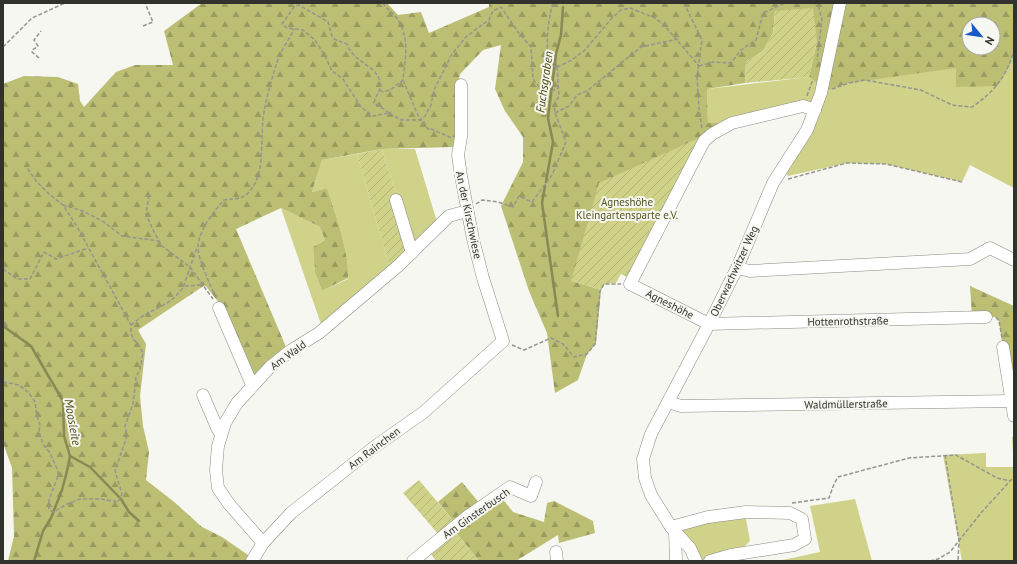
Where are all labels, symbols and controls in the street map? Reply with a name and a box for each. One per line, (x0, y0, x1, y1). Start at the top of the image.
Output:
north arrow (961, 16, 1001, 56)
text: N (982, 34, 998, 47)
water label: Fuchsgraben (532, 50, 556, 114)
street label: An der Kirschwiese (453, 170, 485, 261)
park label: Agneshöhe Kleingartensparte e.V. (576, 195, 678, 222)
street label: Oberwachwitzer Weg (707, 223, 761, 319)
street label: Agneshöhe (644, 286, 697, 322)
street label: Hottenrothstraße (807, 313, 889, 329)
street label: Am Wald (267, 337, 309, 373)
street label: Waldmüllerstraße (804, 396, 888, 412)
water label: Moosleite (62, 398, 85, 447)
street label: Am Rainchen (345, 424, 403, 472)
street label: Am Ginsterbusch (440, 485, 512, 541)

